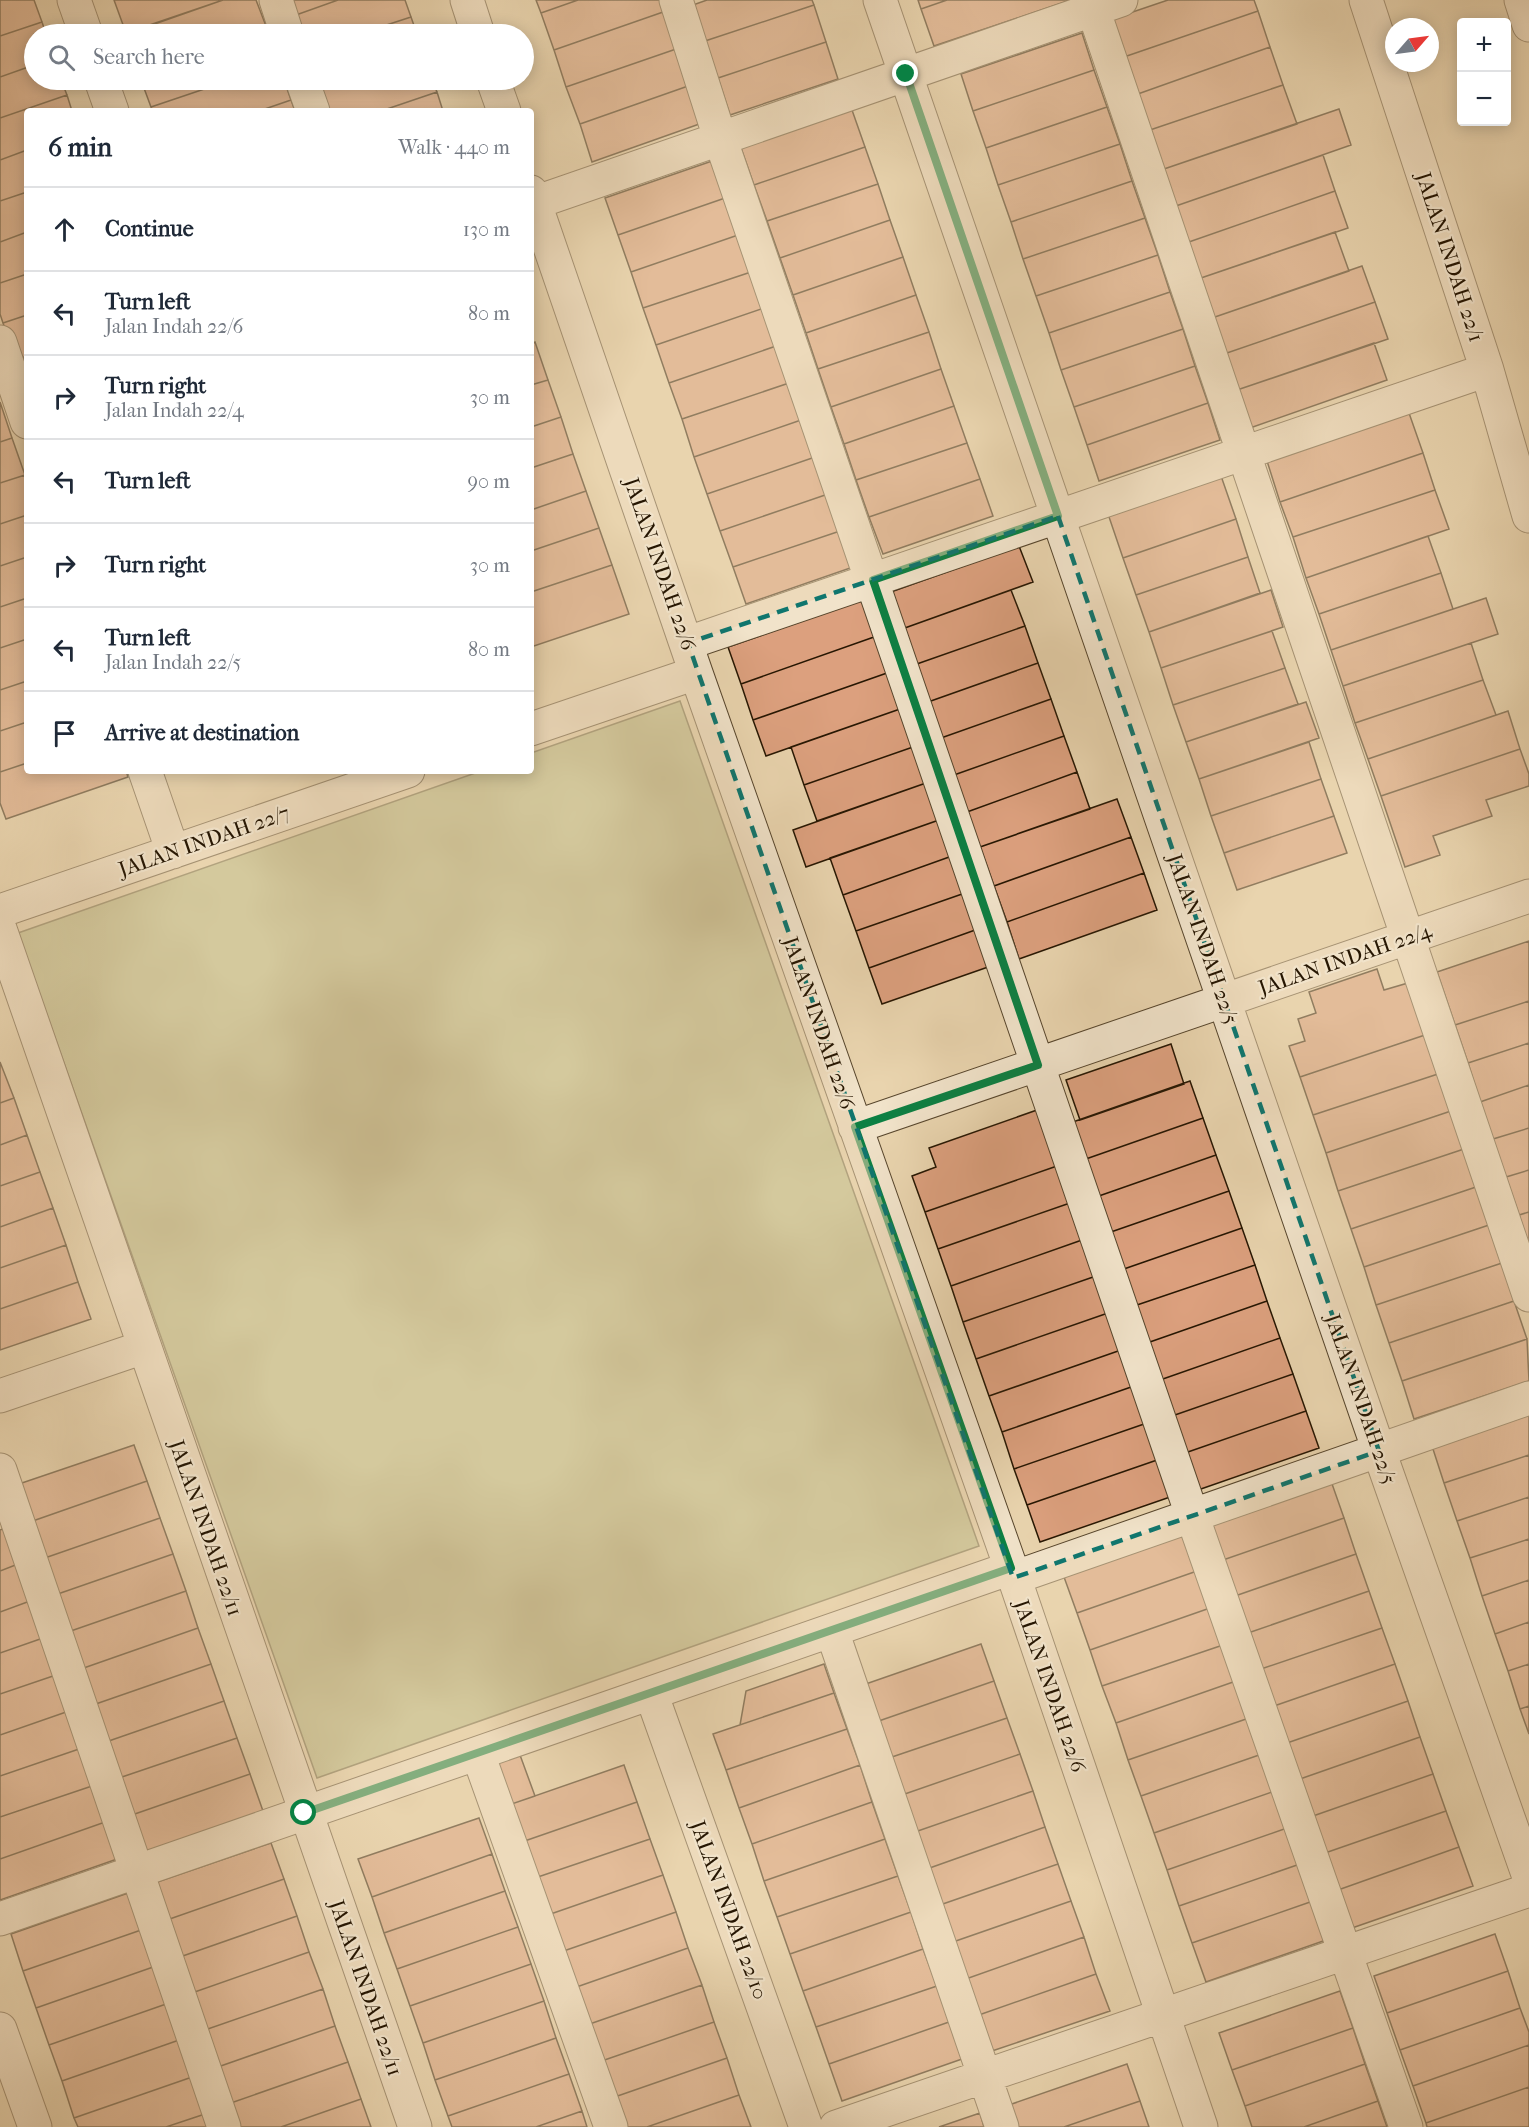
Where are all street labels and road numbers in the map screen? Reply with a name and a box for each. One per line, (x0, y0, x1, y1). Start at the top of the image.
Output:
street label: JALAN INDAH 22/1 (1411, 167, 1489, 345)
street label: JALAN INDAH 22/6 (619, 473, 701, 654)
street label: JALAN INDAH 22/7 (113, 800, 293, 882)
street label: JALAN INDAH 22/5 (1162, 849, 1243, 1027)
street label: JALAN INDAH 22/4 (1253, 918, 1435, 1001)
street label: JALAN INDAH 22/6 (778, 932, 860, 1113)
street label: JALAN INDAH 22/5 (1320, 1309, 1401, 1487)
street label: JALAN INDAH 22/11 (164, 1435, 247, 1619)
street label: JALAN INDAH 22/6 (1009, 1595, 1091, 1776)
street label: JALAN INDAH 22/10 (685, 1815, 772, 2003)
street label: JALAN INDAH 22/11 (324, 1895, 407, 2079)

